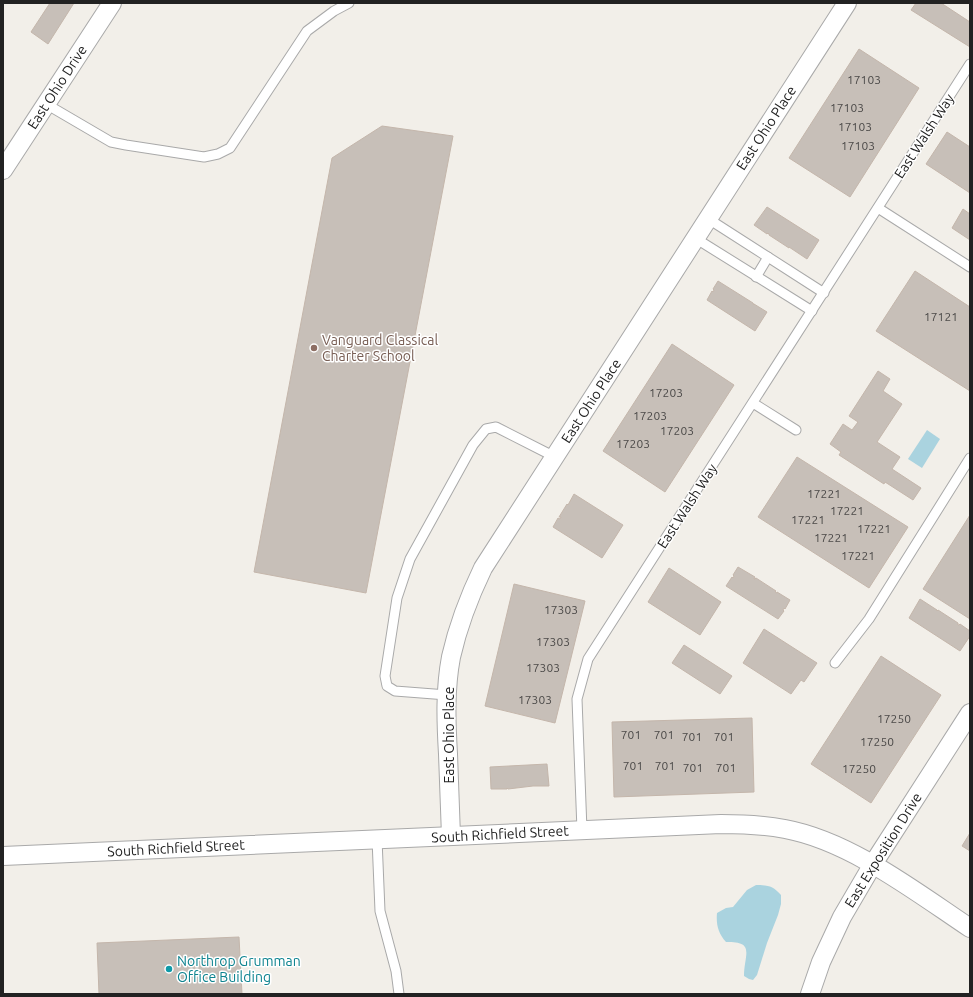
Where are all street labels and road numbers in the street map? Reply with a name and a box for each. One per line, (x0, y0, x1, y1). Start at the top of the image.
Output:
street label: East Ohio Drive (24, 42, 90, 132)
street label: East Ohio Place (733, 83, 799, 173)
street label: East Walsh Way (891, 91, 957, 181)
street label: East Ohio Place (558, 356, 624, 446)
street label: East Walsh Way (654, 461, 720, 551)
street label: East Ohio Place (441, 687, 457, 783)
street label: East Exposition Drive (841, 790, 925, 910)
street label: South Richfield Street (431, 822, 570, 846)
street label: South Richfield Street (107, 836, 246, 860)

